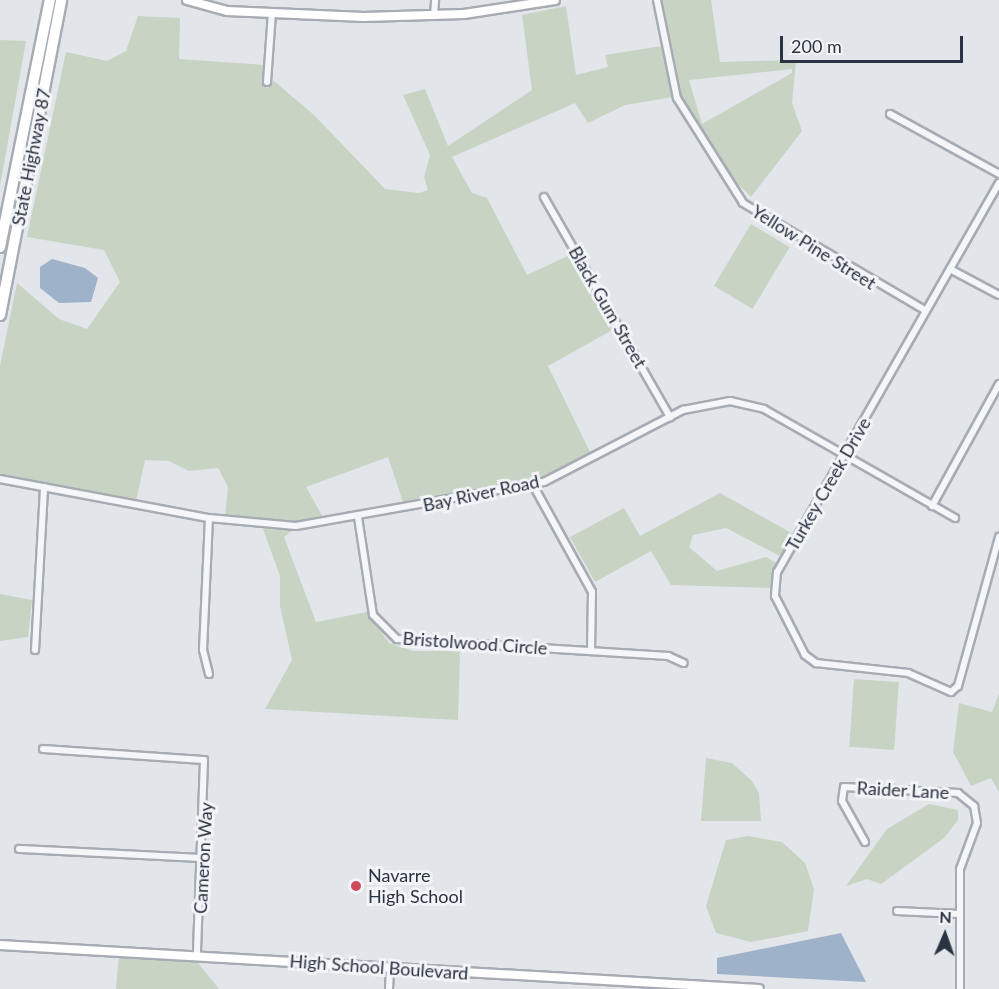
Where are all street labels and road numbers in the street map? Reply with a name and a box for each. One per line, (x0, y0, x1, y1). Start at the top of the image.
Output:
street label: State Highway 87 (7, 86, 55, 228)
street label: Yellow Pine Street (748, 200, 880, 294)
street label: Black Gum Street (564, 242, 652, 372)
street label: Turkey Creek Drive (781, 413, 875, 555)
street label: Bay River Road (420, 470, 542, 516)
street label: Bristolwood Circle (402, 627, 548, 659)
street label: Raider Lane (856, 777, 950, 803)
street label: Cameron Way (189, 802, 217, 914)
street label: High School Boulevard (289, 950, 469, 984)

